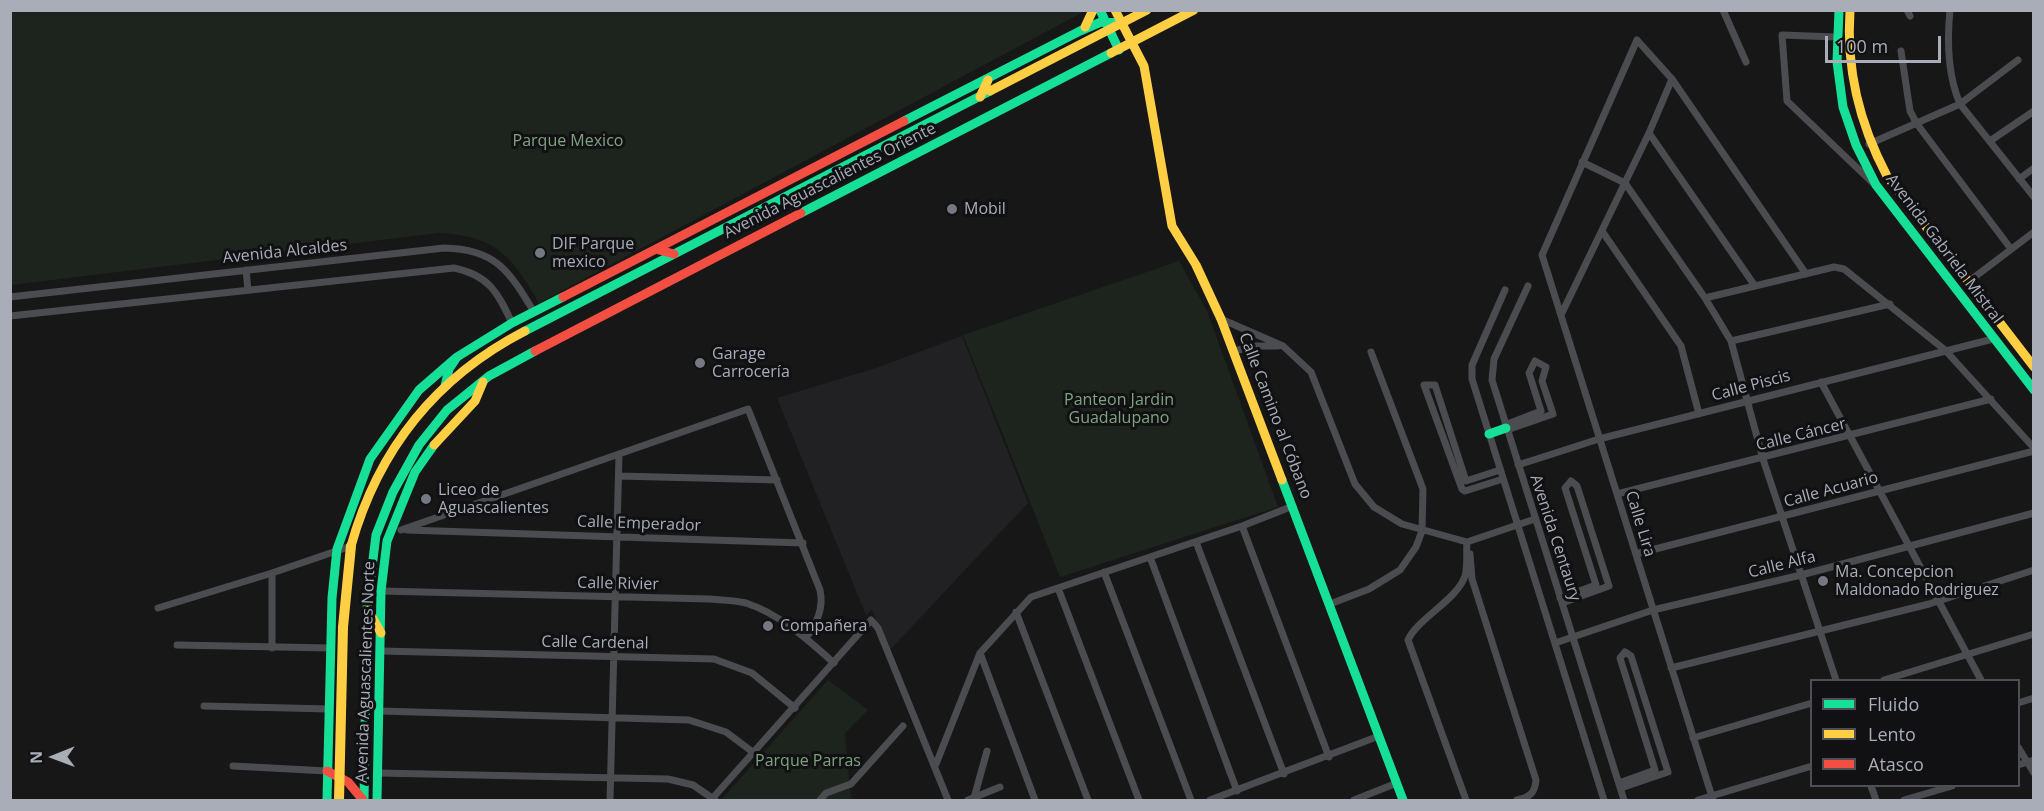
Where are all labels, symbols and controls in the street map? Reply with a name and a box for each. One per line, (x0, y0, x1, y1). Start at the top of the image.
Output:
scale bar (1828, 24, 1944, 62)
text: 100 m (1836, 34, 1888, 58)
street label: Avenida Aguascalientes Oriente (721, 119, 939, 243)
park label: Parque Mexico (513, 131, 623, 151)
street label: Avenida Gabriela Mistral (1882, 171, 2006, 327)
place label: Mobil (964, 199, 1006, 219)
marker: Mobil (945, 202, 959, 216)
place label: DIF Parque mexico (552, 234, 634, 272)
street label: Avenida Alcaldes (222, 236, 348, 268)
marker: DIF Parque mexico (533, 246, 547, 260)
street label: Calle Camino al Cóbano (1234, 330, 1316, 502)
place label: Garage Carrocería (712, 344, 790, 382)
marker: Garage Carrocería (693, 356, 707, 370)
street label: Calle Piscis (1709, 366, 1793, 406)
park label: Panteon Jardin Guadalupano (1064, 390, 1174, 428)
street label: Calle Cáncer (1754, 415, 1848, 455)
street label: Calle Acuario (1782, 468, 1880, 512)
street label: Avenida Centaury (1526, 472, 1584, 604)
place label: Liceo de Aguascalientes (438, 480, 549, 518)
street label: Calle Lira (1621, 489, 1659, 559)
marker: Liceo de Aguascalientes (419, 492, 433, 506)
street label: Calle Emperador (577, 512, 701, 536)
street label: Calle Alfa (1746, 547, 1818, 583)
street label: Avenida Aguascalientes Norte (353, 561, 379, 783)
place label: Ma. Concepcion Maldonado Rodriguez (1835, 562, 1999, 600)
street label: Calle Rivier (577, 574, 659, 594)
marker: Ma. Concepcion Maldonado Rodriguez (1816, 574, 1830, 588)
place label: Compañera (780, 616, 867, 636)
marker: Compañera (761, 619, 775, 633)
street label: Calle Cardenal (541, 632, 649, 654)
legend (1810, 679, 2020, 787)
text: Fluido (1868, 692, 1919, 716)
text: Lento (1868, 722, 1916, 746)
north arrow (24, 727, 84, 787)
text: N (25, 751, 47, 764)
park label: Parque Parras (755, 751, 861, 771)
text: Atasco (1868, 752, 1924, 776)

